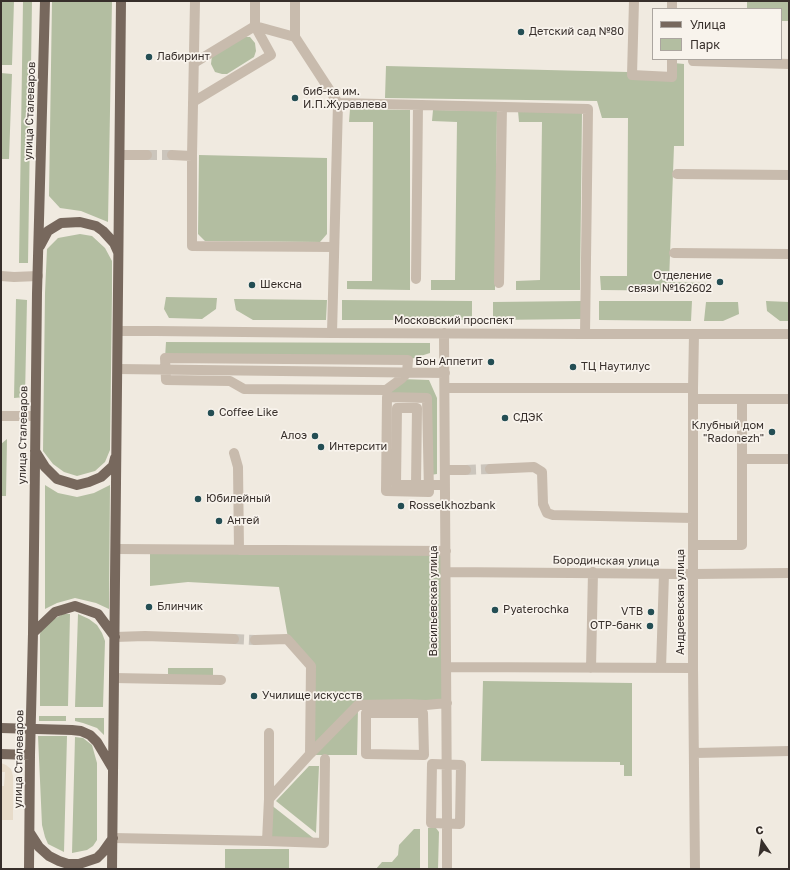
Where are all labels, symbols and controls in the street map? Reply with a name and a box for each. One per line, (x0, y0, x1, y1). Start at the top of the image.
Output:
legend (652, 8, 782, 60)
text: Улица (690, 17, 726, 32)
place label: Детский сад №80 (529, 25, 624, 39)
marker: Детский сад №80 (516, 27, 526, 37)
text: Парк (690, 37, 720, 52)
place label: Лабиринт (157, 50, 210, 64)
marker: Лабиринт (144, 52, 154, 62)
street label: улица Сталеваров (22, 61, 38, 161)
place label: биб-ка им. И.П.Журавлева (303, 85, 387, 111)
marker: биб-ка им. И.П.Журавлева (290, 93, 300, 103)
place label: Отделение связи №162602 (628, 269, 712, 295)
marker: Отделение связи №162602 (715, 277, 725, 287)
place label: Шексна (260, 278, 302, 292)
marker: Шексна (247, 280, 257, 290)
street label: Московский проспект (394, 314, 514, 328)
place label: Бон Аппетит (415, 355, 483, 369)
marker: Бон Аппетит (486, 357, 496, 367)
place label: ТЦ Наутилус (581, 360, 650, 374)
marker: ТЦ Наутилус (568, 362, 578, 372)
street label: улица Сталеваров (16, 386, 30, 484)
place label: Coffee Like (219, 406, 278, 420)
marker: Coffee Like (206, 408, 216, 418)
place label: СДЭК (513, 411, 543, 425)
marker: СДЭК (500, 413, 510, 423)
place label: Клубный дом "Radonezh" (692, 419, 764, 445)
marker: Клубный дом "Radonezh" (767, 427, 777, 437)
place label: Алоэ (280, 429, 307, 443)
marker: Алоэ (310, 431, 320, 441)
place label: Интерсити (329, 440, 387, 454)
marker: Интерсити (316, 442, 326, 452)
place label: Юбилейный (206, 492, 271, 506)
marker: Юбилейный (193, 494, 203, 504)
place label: Rosselkhozbank (409, 499, 496, 513)
marker: Rosselkhozbank (396, 501, 406, 511)
place label: Антей (227, 514, 259, 528)
marker: Антей (214, 516, 224, 526)
street label: Васильевская улица (427, 546, 441, 656)
street label: Андреевская улица (674, 549, 688, 655)
street label: Бородинская улица (552, 553, 660, 569)
place label: Блинчик (157, 600, 203, 614)
marker: Блинчик (144, 602, 154, 612)
place label: Pyaterochka (503, 603, 569, 617)
marker: Pyaterochka (490, 605, 500, 615)
place label: VTB (621, 605, 643, 619)
marker: VTB (646, 607, 656, 617)
place label: OTP-банк (590, 619, 642, 633)
marker: OTP-банк (645, 621, 655, 631)
place label: Училище искусств (262, 689, 362, 703)
marker: Училище искусств (249, 691, 259, 701)
street label: улица Сталеваров (12, 710, 26, 808)
north arrow (742, 822, 782, 862)
text: С (754, 823, 764, 837)

